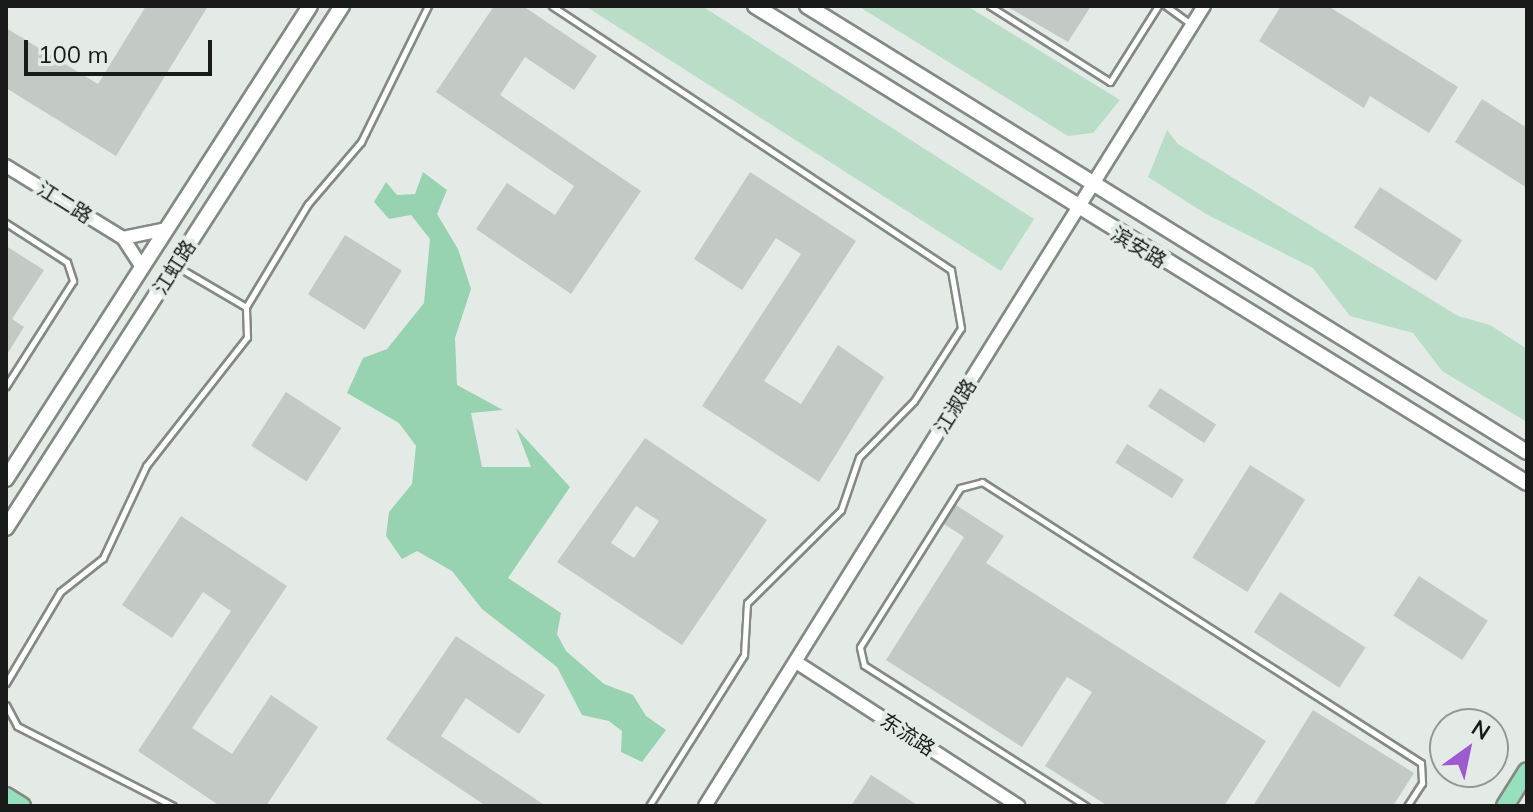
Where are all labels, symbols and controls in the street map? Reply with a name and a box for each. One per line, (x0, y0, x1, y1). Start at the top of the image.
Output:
scale bar (28, 24, 216, 74)
text: 100 m (38, 39, 109, 69)
street label: 江二路 (33, 176, 97, 228)
street label: 滨安路 (1107, 221, 1171, 273)
street label: 江虹路 (148, 235, 200, 299)
street label: 江淑路 (929, 374, 981, 438)
street label: 东流路 (876, 708, 940, 760)
north arrow (1429, 708, 1509, 788)
text: N (1466, 713, 1496, 746)

